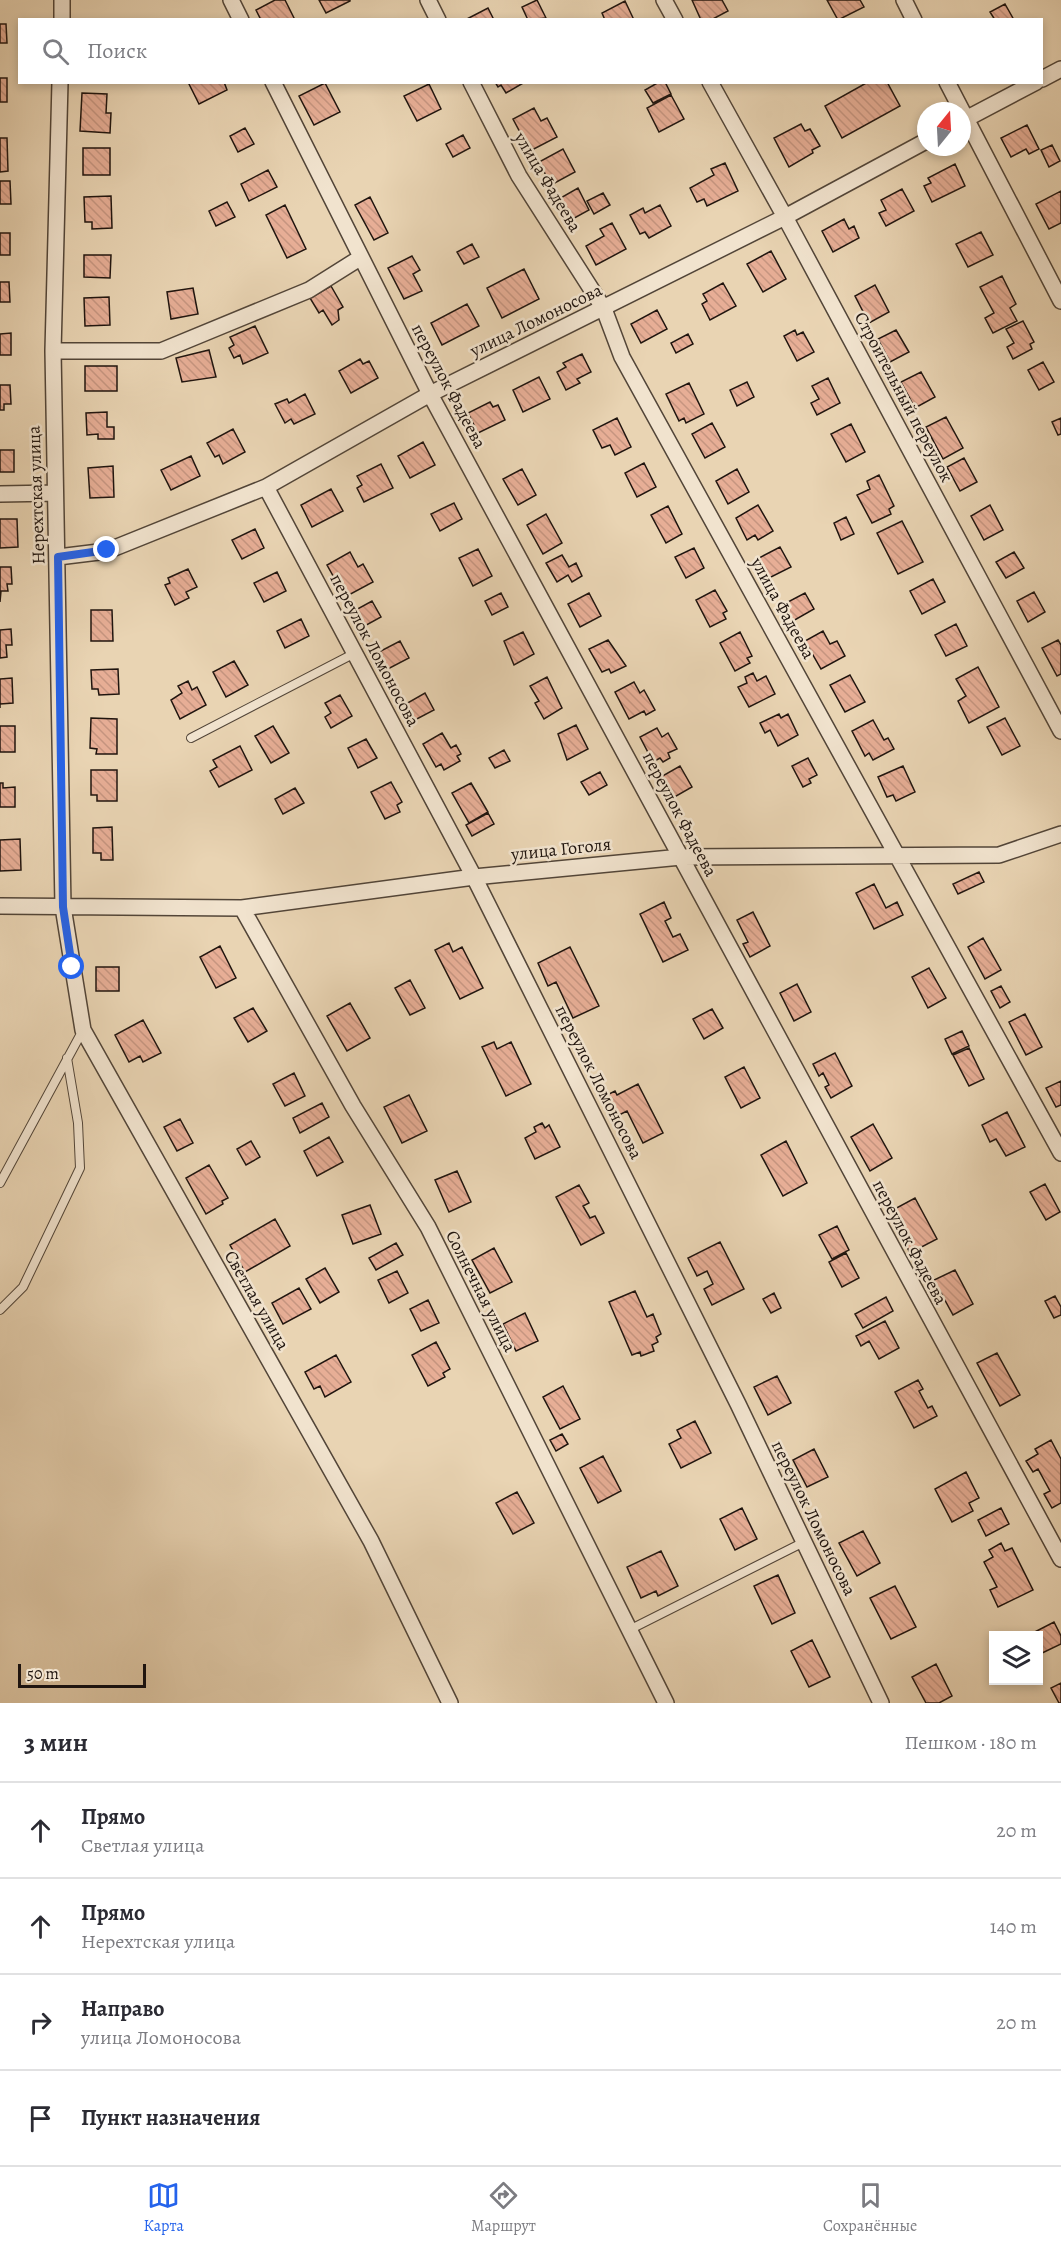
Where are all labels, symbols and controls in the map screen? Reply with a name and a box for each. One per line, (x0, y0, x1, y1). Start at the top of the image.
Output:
search box (18, 18, 1043, 84)
icon: search (39, 35, 72, 68)
text: Поиск (87, 36, 147, 66)
north arrow (917, 102, 971, 156)
street label: улица Фадеева (508, 127, 588, 237)
street label: улица Ломоносова (465, 277, 607, 363)
street label: Строительный переулок (849, 308, 959, 486)
street label: переулок Фадеева (406, 319, 492, 453)
street label: Нерехтская улица (22, 425, 50, 565)
route end (93, 536, 119, 562)
street label: улица Фадеева (745, 552, 821, 664)
street label: переулок Ломоносова (325, 569, 426, 731)
street label: переулок Фадеева (637, 747, 723, 881)
street label: улица Гоголя (509, 832, 612, 866)
route start (58, 953, 84, 979)
street label: переулок Ломоносова (550, 1001, 649, 1164)
street label: переулок Фадеева (867, 1175, 953, 1309)
street label: Солнечная улица (440, 1226, 522, 1356)
street label: Светлая улица (219, 1246, 296, 1355)
street label: переулок Ломоносова (766, 1436, 862, 1600)
map controls (989, 1631, 1043, 1685)
button: layers (989, 1631, 1043, 1685)
scale bar (18, 1661, 146, 1688)
text: 50 m (27, 1663, 59, 1685)
text: 3 мин (24, 1725, 88, 1760)
text: Пешком · 180 m (905, 1729, 1037, 1756)
text: Прямо (81, 1802, 145, 1832)
icon: ahead (24, 1814, 57, 1847)
text: 20 m (996, 1817, 1037, 1844)
text: Светлая улица (81, 1832, 204, 1859)
text: Прямо (81, 1898, 145, 1928)
icon: ahead (24, 1910, 57, 1943)
text: 140 m (990, 1913, 1037, 1940)
text: Нерехтская улица (81, 1928, 235, 1955)
text: Направо (81, 1994, 164, 2024)
icon: right (24, 2006, 57, 2039)
text: 20 m (996, 2009, 1037, 2036)
text: улица Ломоносова (81, 2024, 241, 2051)
icon: arrive (24, 2102, 57, 2135)
text: Пункт назначения (81, 2103, 260, 2133)
tab: Карта (144, 2179, 184, 2237)
tab: Маршрут (471, 2179, 536, 2237)
tab: Сохранённые (823, 2179, 917, 2237)

